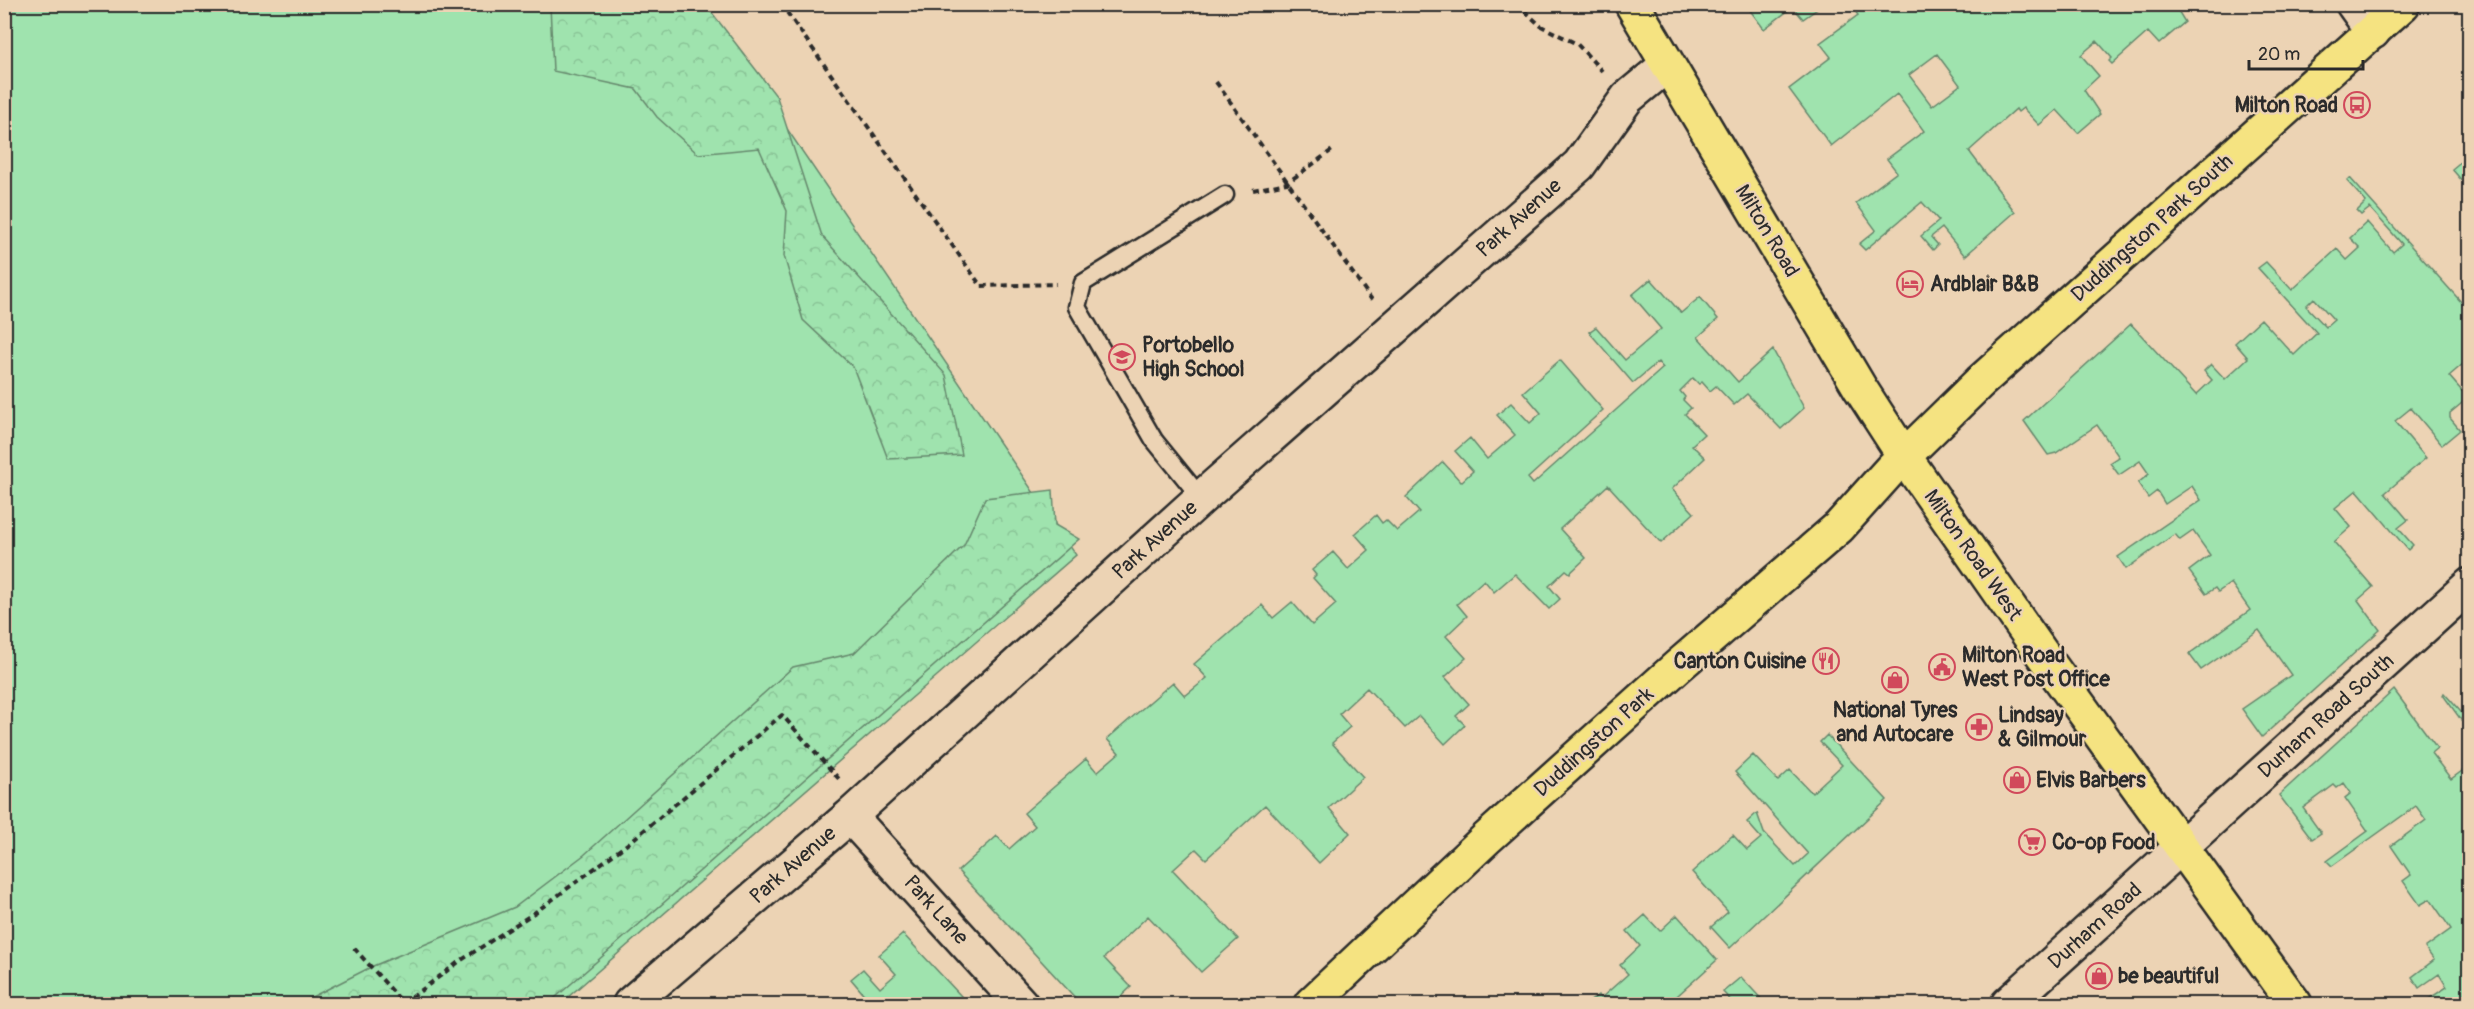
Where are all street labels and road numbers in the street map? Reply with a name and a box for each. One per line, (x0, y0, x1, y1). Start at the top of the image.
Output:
street label: Duddingston Park South (2065, 148, 2239, 308)
street label: Park Avenue (1471, 172, 1568, 263)
street label: Milton Road (1729, 180, 1805, 282)
street label: Milton Road West (1918, 484, 2029, 626)
street label: Park Avenue (1107, 494, 1204, 585)
street label: Durham Road South (2252, 648, 2400, 784)
street label: Duddingston Park (1528, 681, 1660, 803)
street label: Park Avenue (744, 820, 842, 910)
street label: Park Lane (898, 870, 975, 951)
street label: Durham Road (2042, 877, 2148, 975)

